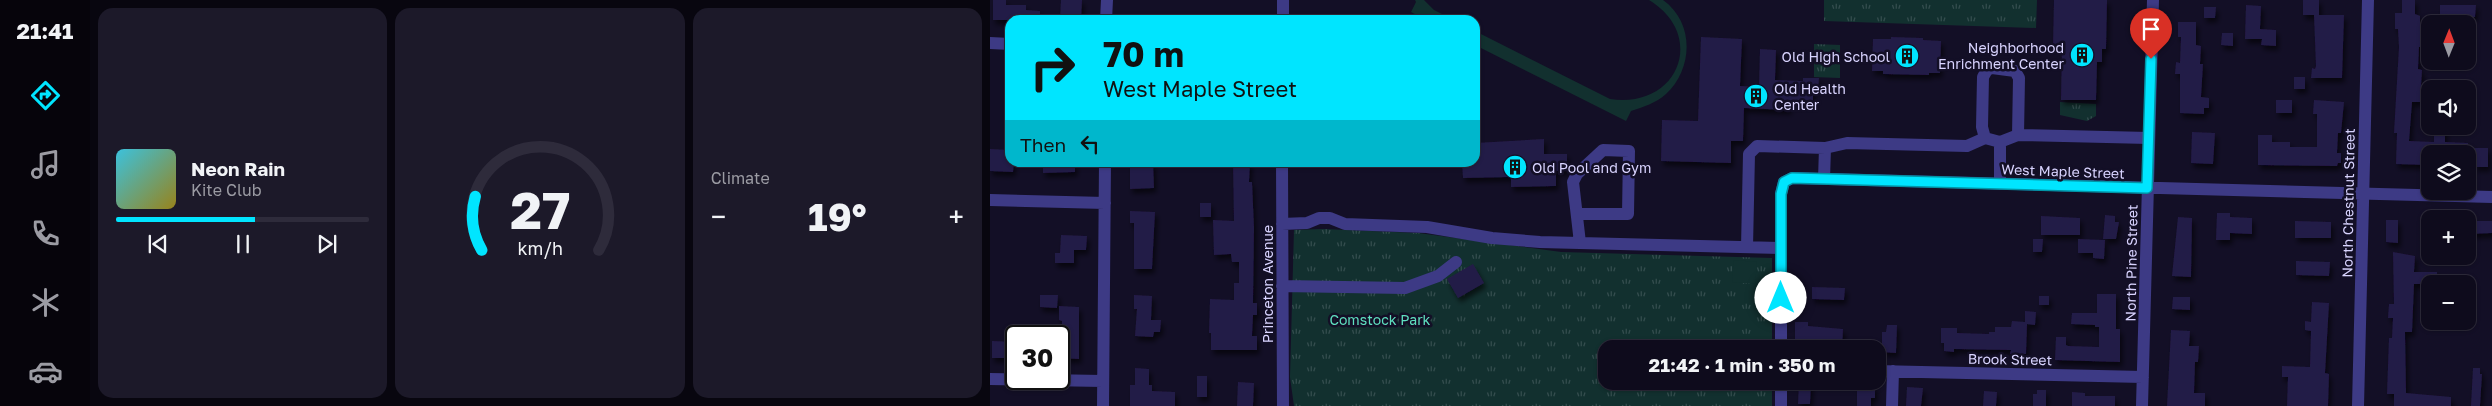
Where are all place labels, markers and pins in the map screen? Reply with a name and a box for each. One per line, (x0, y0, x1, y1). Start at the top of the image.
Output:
pin (2130, 8, 2172, 59)
place label: Neighborhood Enrichment Center (1938, 39, 2065, 72)
building icon: Neighborhood Enrichment Center (2069, 42, 2095, 68)
building icon: Old High School (1894, 43, 1920, 69)
place label: Old High School (1782, 48, 1890, 65)
place label: Old Health Center (1774, 80, 1846, 113)
building icon: Old Health Center (1743, 83, 1769, 109)
building icon: Old Pool and Gym (1502, 154, 1528, 180)
place label: Old Pool and Gym (1532, 159, 1651, 176)

